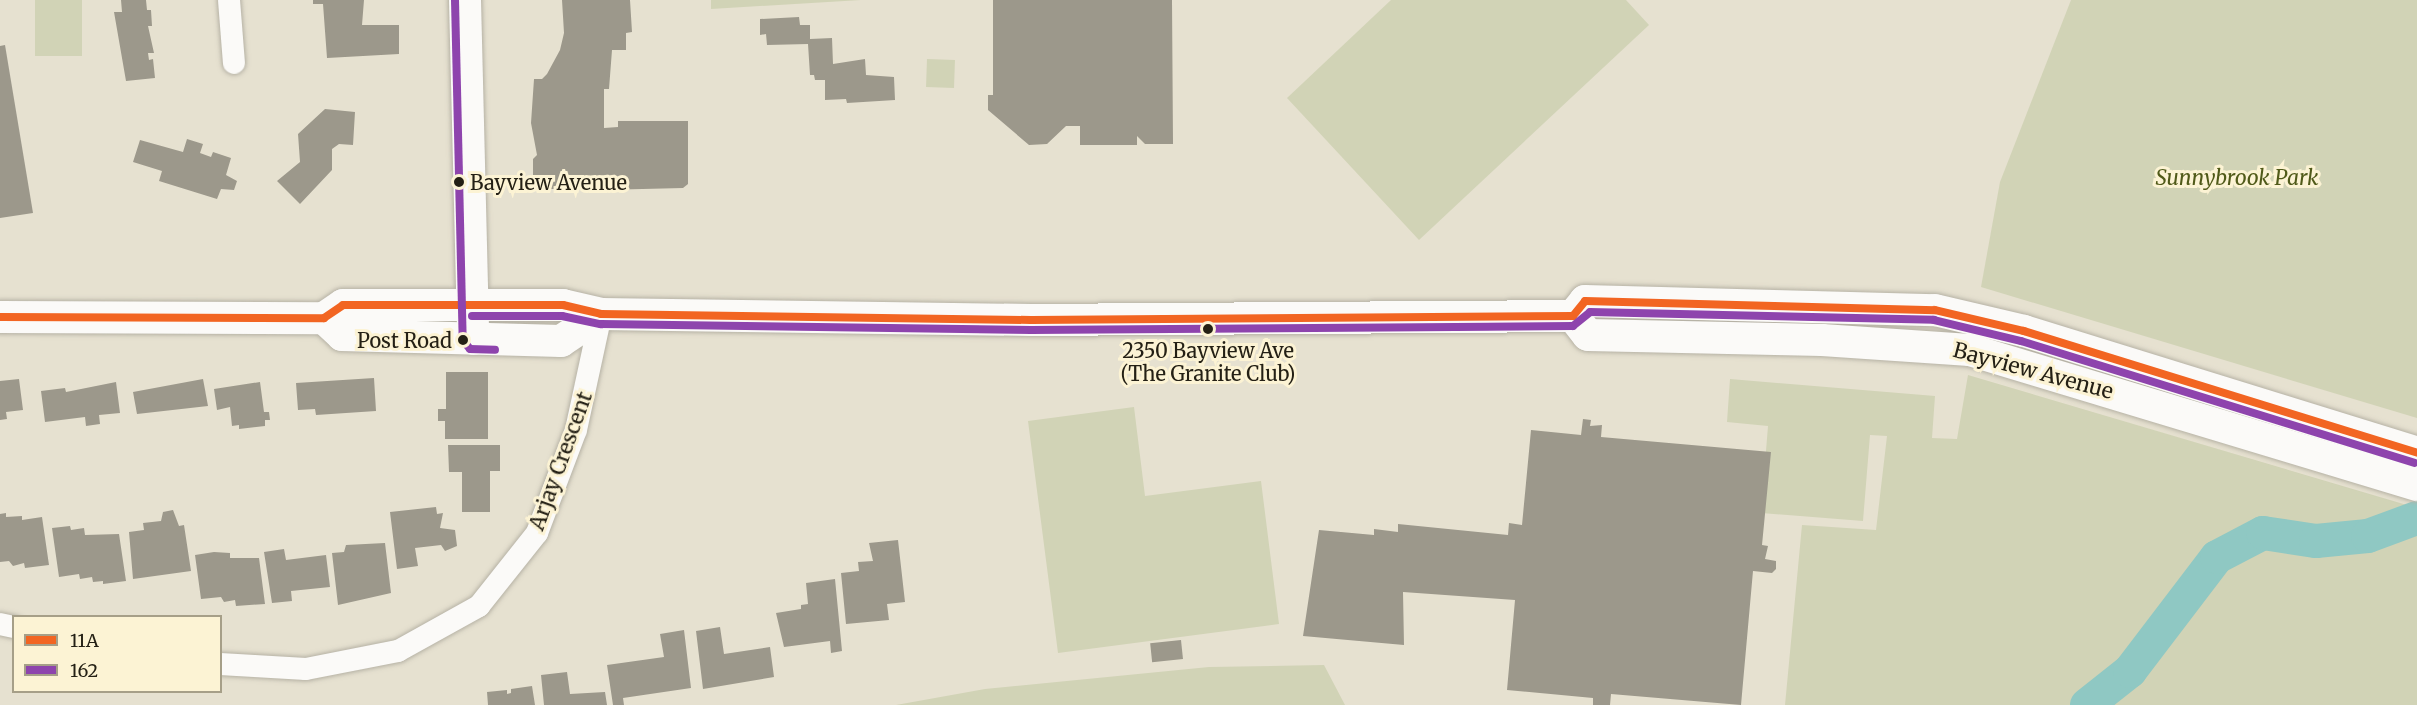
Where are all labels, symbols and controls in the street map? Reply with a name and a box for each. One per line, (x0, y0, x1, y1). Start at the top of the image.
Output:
park label: Sunnybrook Park (2155, 165, 2319, 191)
place label: Bayview Avenue (470, 170, 627, 194)
marker: Bayview Avenue (453, 176, 465, 188)
marker: 2350 Bayview Ave (The Granite Club) (1202, 323, 1214, 335)
place label: Post Road (357, 328, 452, 352)
marker: Post Road (457, 334, 469, 346)
place label: 2350 Bayview Ave (The Granite Club) (1121, 338, 1295, 385)
street label: Bayview Avenue (1950, 338, 2116, 404)
street label: Arjay Crescent (524, 388, 598, 534)
legend (12, 615, 222, 693)
text: 11A (70, 629, 99, 652)
text: 162 (70, 659, 98, 682)

